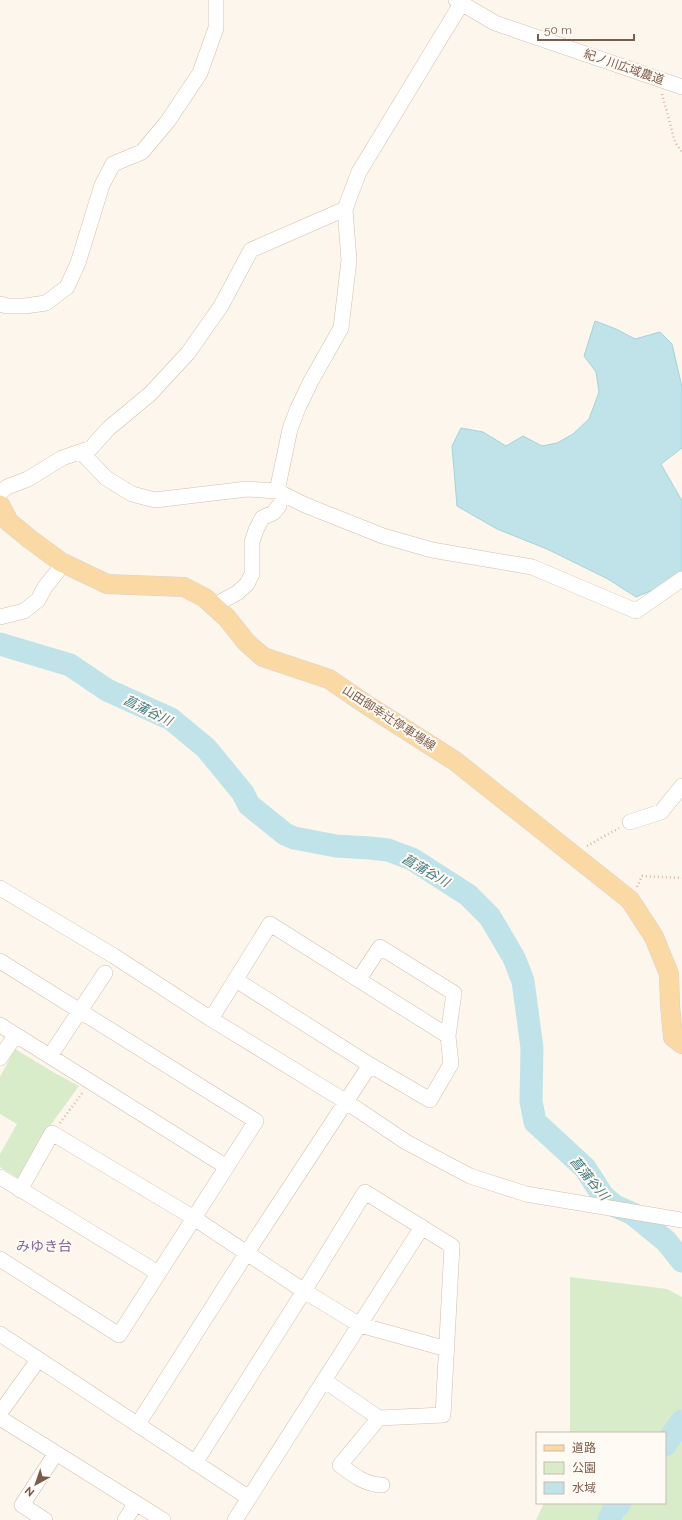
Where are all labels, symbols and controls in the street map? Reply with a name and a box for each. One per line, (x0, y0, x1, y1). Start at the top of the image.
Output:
scale bar (538, 16, 634, 42)
text: 50 m (544, 23, 572, 37)
street label: 紀ノ川広域農道 (582, 47, 666, 87)
street label: 山田御幸辻停車場線 (340, 683, 438, 753)
water label: 菖蒲谷川 (121, 692, 176, 729)
water label: 菖蒲谷川 (399, 851, 454, 891)
water label: 菖蒲谷川 (567, 1154, 613, 1205)
district label: みゆき台 (16, 1238, 72, 1254)
legend (536, 1432, 666, 1504)
text: 道路 (572, 1441, 596, 1455)
text: 公園 (572, 1461, 596, 1475)
north arrow (16, 1464, 56, 1504)
text: 水域 (572, 1481, 596, 1495)
text: N (22, 1484, 37, 1499)

